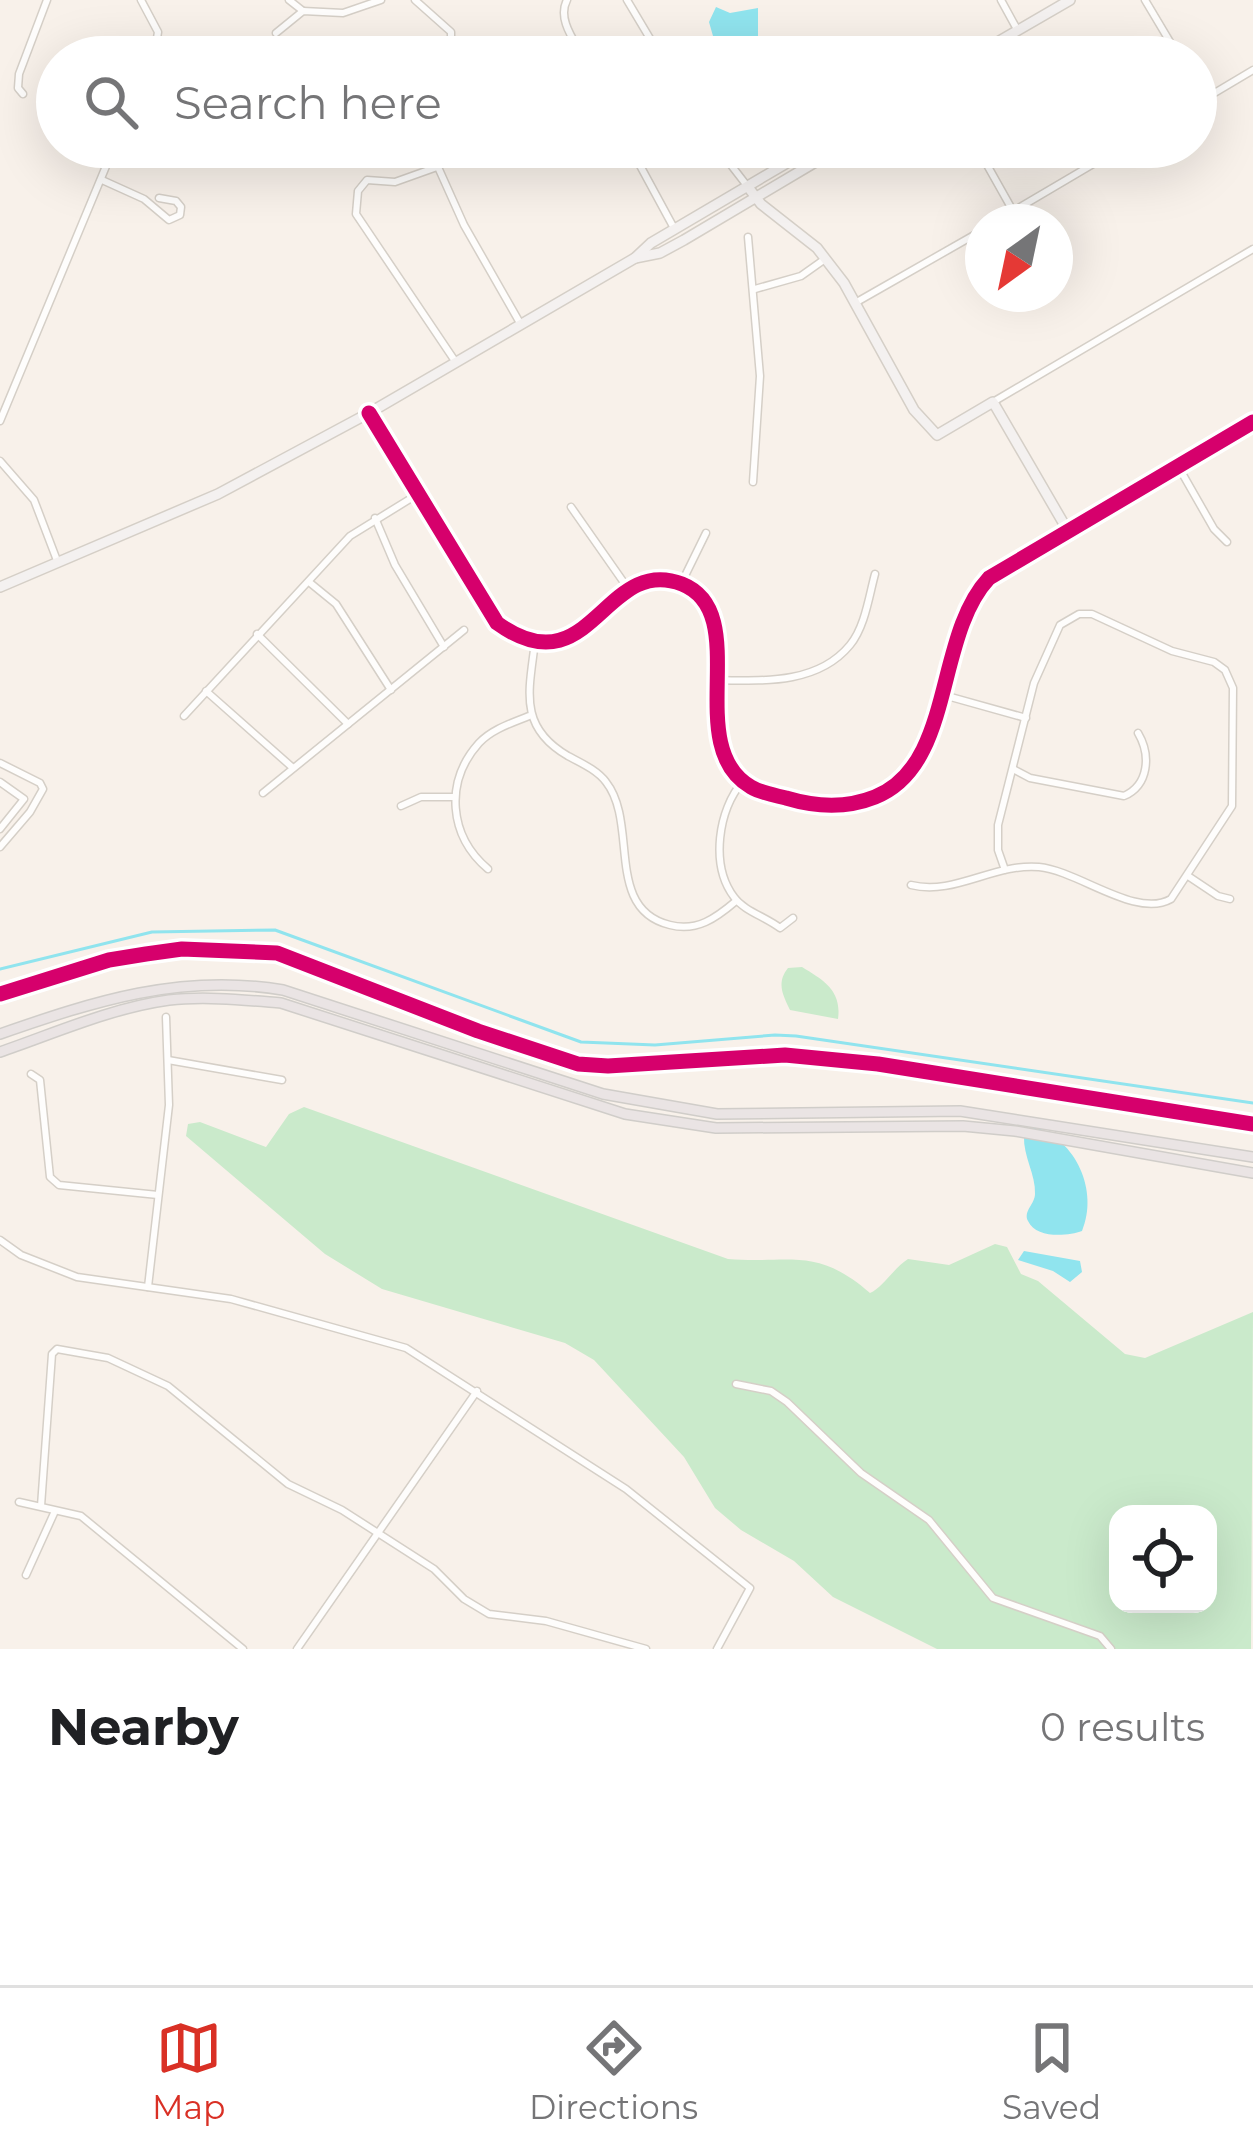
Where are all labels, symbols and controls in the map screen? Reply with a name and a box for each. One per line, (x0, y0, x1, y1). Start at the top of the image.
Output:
search box (36, 36, 1217, 168)
icon: search (78, 69, 144, 135)
text: Search here (174, 75, 442, 130)
north arrow (965, 204, 1073, 312)
map controls (1109, 1505, 1217, 1613)
button: locate (1109, 1505, 1217, 1613)
text: Nearby (48, 1696, 239, 1758)
text: 0 results (1040, 1703, 1205, 1751)
tab: Map (152, 2015, 225, 2127)
tab: Directions (529, 2015, 698, 2127)
tab: Saved (1002, 2015, 1101, 2127)

